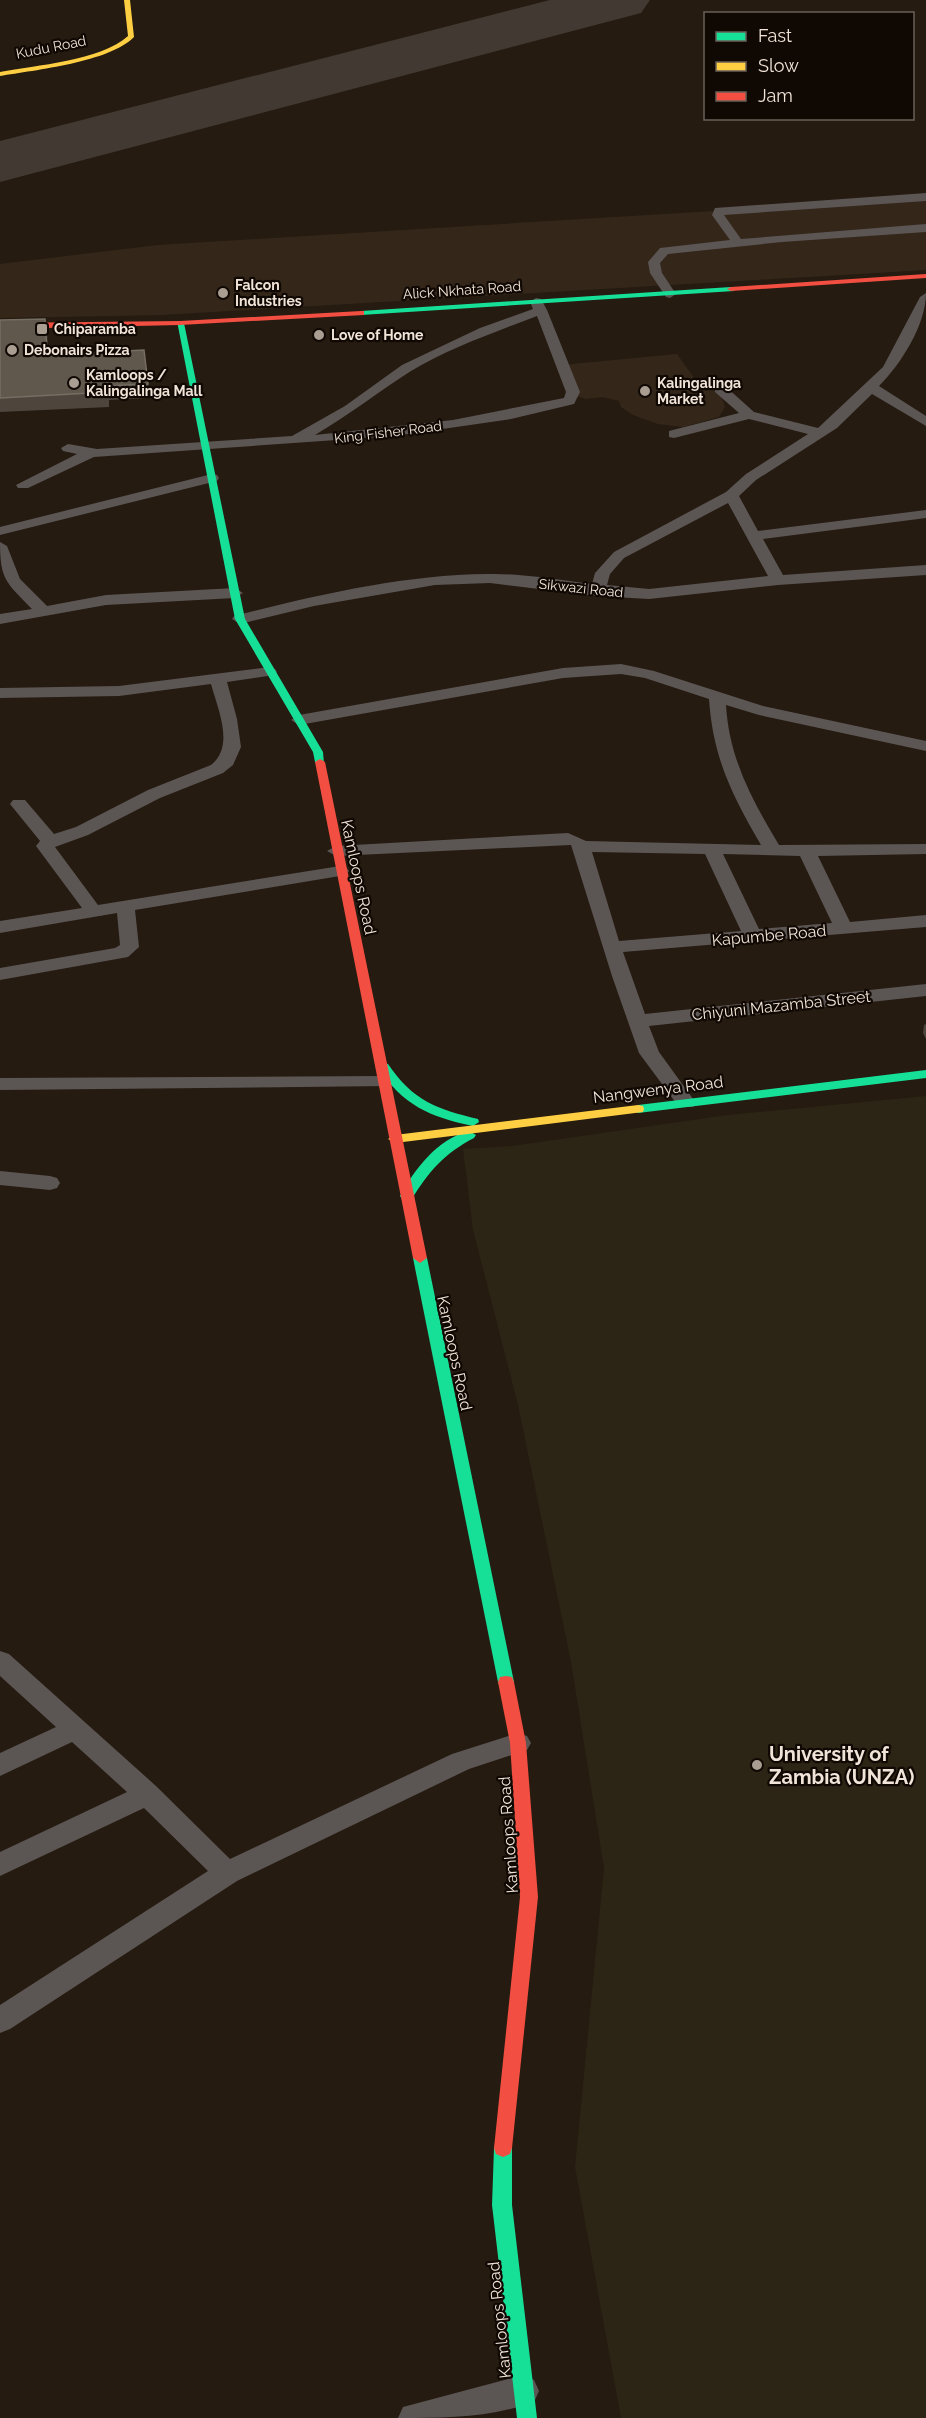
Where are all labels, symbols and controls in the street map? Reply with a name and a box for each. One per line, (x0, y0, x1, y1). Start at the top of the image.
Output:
legend (704, 12, 914, 120)
text: Fast (758, 25, 792, 46)
street label: Kudu Road (15, 32, 87, 62)
text: Slow (758, 55, 799, 76)
text: Jam (758, 85, 793, 106)
place label: Falcon Industries (235, 277, 302, 309)
street label: Alick Nkhata Road (402, 278, 522, 302)
marker: Falcon Industries (216, 286, 230, 300)
place label: Chiparamba (54, 321, 136, 337)
marker: Chiparamba (35, 322, 49, 336)
place label: Love of Home (331, 327, 424, 343)
marker: Love of Home (312, 328, 326, 342)
place label: Debonairs Pizza (24, 342, 130, 358)
marker: Debonairs Pizza (5, 343, 19, 357)
place label: Kamloops / Kalingalinga Mall (86, 367, 203, 399)
place label: Kalingalinga Market (657, 375, 741, 407)
marker: Kamloops / Kalingalinga Mall (67, 376, 81, 390)
marker: Kalingalinga Market (638, 384, 652, 398)
street label: King Fisher Road (333, 417, 443, 447)
street label: Sikwazi Road (538, 576, 624, 600)
street label: Kamloops Road (337, 818, 380, 936)
street label: Kapumbe Road (711, 921, 827, 950)
street label: Chiyuni Mazamba Street (691, 987, 872, 1024)
street label: Nangwenya Road (592, 1072, 724, 1107)
street label: Kamloops Road (433, 1294, 476, 1412)
place label: University of Zambia (UNZA) (769, 1742, 914, 1789)
marker: University of Zambia (UNZA) (750, 1758, 764, 1772)
street label: Kamloops Road (495, 1776, 522, 1894)
street label: Kamloops Road (484, 2261, 515, 2379)

